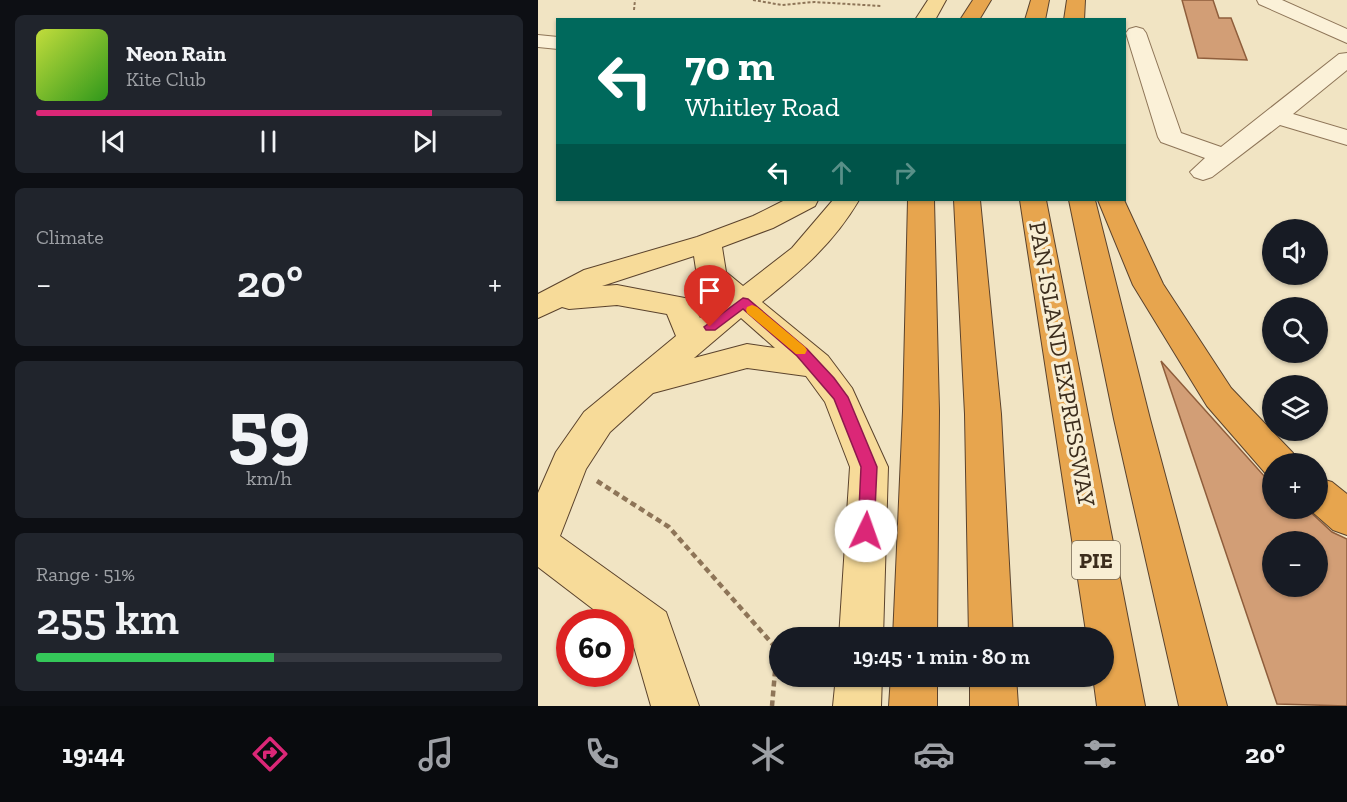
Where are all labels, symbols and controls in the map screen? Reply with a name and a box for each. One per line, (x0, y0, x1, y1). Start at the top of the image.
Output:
text: Neon Rain (126, 40, 226, 67)
text: 70 m (685, 40, 775, 91)
icon: left (586, 42, 664, 120)
text: Kite Club (126, 67, 206, 91)
text: Whitley Road (685, 91, 840, 123)
icon: previous (97, 125, 130, 158)
icon: pause (252, 125, 285, 158)
icon: next (408, 125, 441, 158)
icon: left (762, 156, 795, 189)
icon: ahead (825, 156, 858, 189)
icon: right (888, 156, 921, 189)
street label: PAN-ISLAND EXPRESSWAY (1023, 219, 1102, 509)
map controls (1262, 219, 1328, 597)
button: sound (1262, 219, 1328, 285)
text: Climate (36, 225, 104, 249)
text: 20° (236, 255, 303, 309)
text: − (36, 264, 51, 303)
text: + (488, 264, 502, 303)
pin (684, 265, 735, 327)
icon: arrive (693, 274, 726, 307)
button: search (1262, 297, 1328, 363)
button: layers (1262, 375, 1328, 441)
text: 59 (228, 380, 310, 474)
button: + (1262, 453, 1328, 519)
text: km/h (246, 466, 292, 490)
position arrow (834, 499, 898, 563)
button: − (1262, 531, 1328, 597)
road number: PIE (1072, 541, 1120, 579)
text: Range · 51% (36, 562, 135, 586)
text: 255 km (36, 592, 179, 646)
speed limit sign: 60 (556, 609, 634, 687)
text: 19:45 · 1 min · 80 m (853, 643, 1030, 670)
icon: directions (249, 733, 291, 775)
icon: music (415, 733, 457, 775)
icon: phone (581, 733, 623, 775)
icon: climate (747, 733, 789, 775)
icon: car (913, 733, 955, 775)
icon: filters (1079, 733, 1121, 775)
text: 19:44 (62, 738, 125, 770)
text: 20° (1245, 738, 1285, 770)

